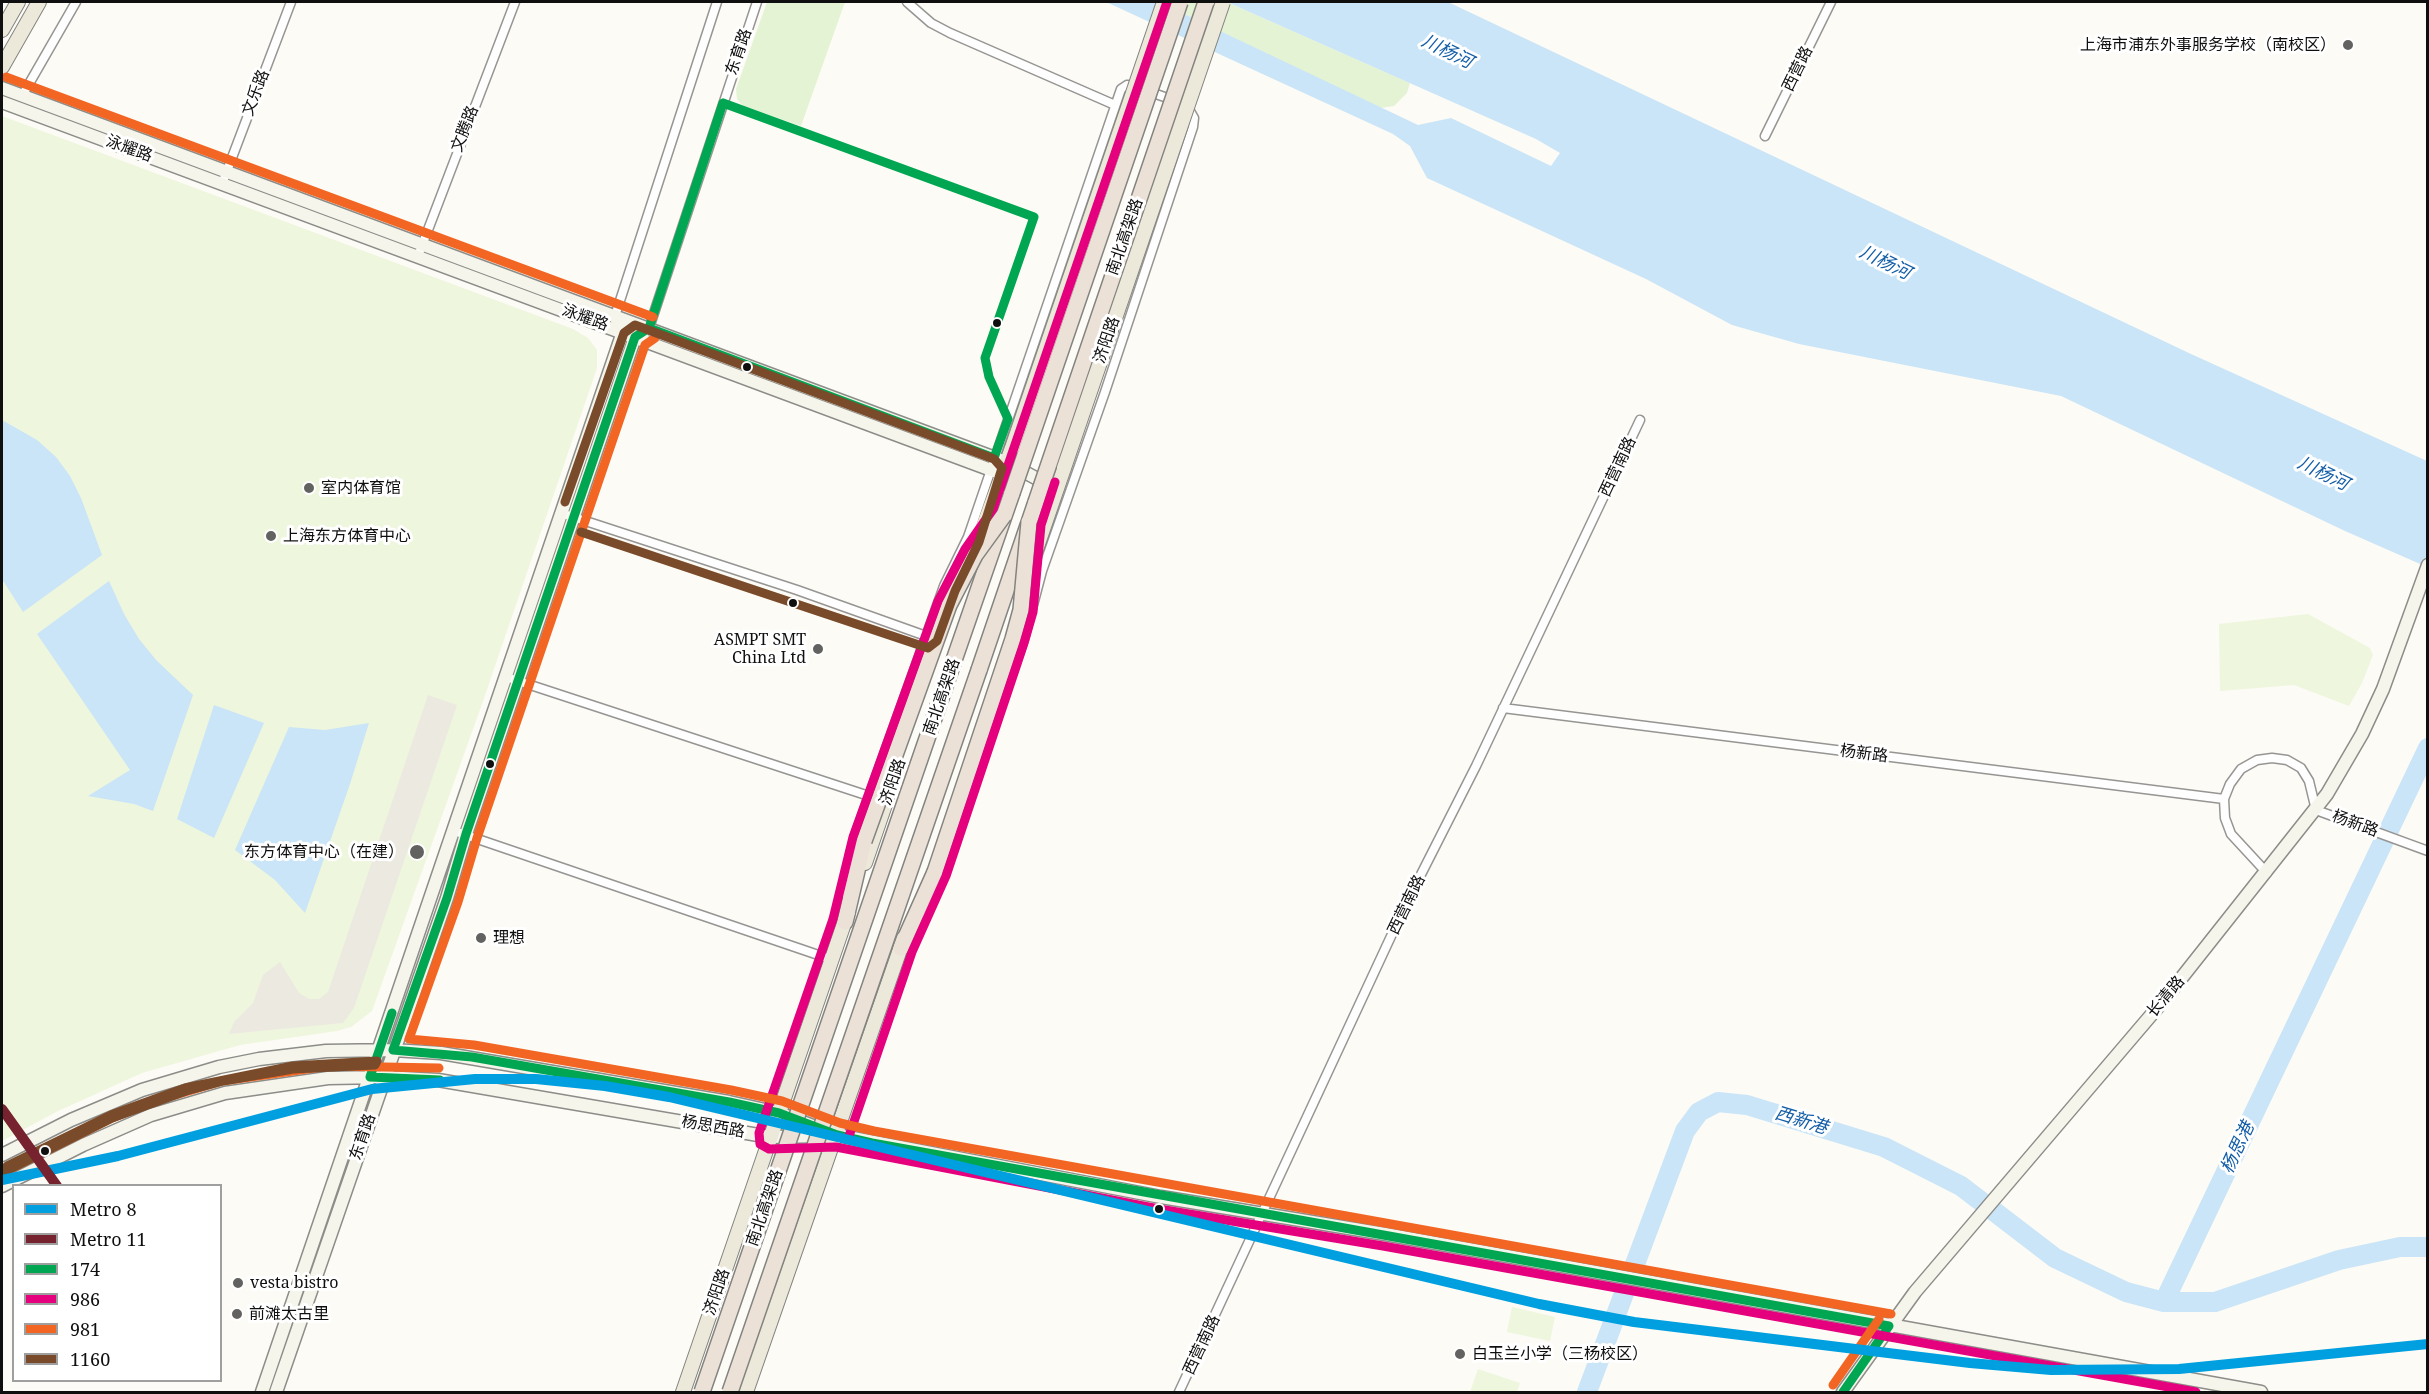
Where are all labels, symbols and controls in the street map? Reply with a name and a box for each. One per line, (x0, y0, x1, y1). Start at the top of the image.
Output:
street label: 东育路 (722, 26, 756, 78)
water label: 川杨河 (1418, 30, 1476, 74)
place label: 上海市浦东外事服务学校（南校区） (2080, 35, 2336, 55)
marker: 上海市浦东外事服务学校（南校区） (2341, 38, 2355, 52)
street label: 西营路 (1779, 43, 1817, 95)
street label: 文乐路 (238, 67, 274, 119)
street label: 文腾路 (447, 103, 483, 155)
street label: 泳耀路 (103, 132, 155, 166)
street label: 南北高架路 (1103, 196, 1147, 278)
water label: 川杨河 (1856, 241, 1914, 285)
street label: 泳耀路 (559, 301, 611, 335)
street label: 济阳路 (1090, 314, 1124, 366)
unlabelled marker (991, 317, 1003, 329)
unlabelled marker (741, 361, 753, 373)
street label: 西营南路 (1596, 434, 1640, 500)
water label: 川杨河 (2294, 452, 2352, 496)
place label: 室内体育馆 (321, 478, 401, 498)
marker: 室内体育馆 (302, 481, 316, 495)
place label: 上海东方体育中心 (283, 526, 411, 546)
marker: 上海东方体育中心 (264, 529, 278, 543)
unlabelled marker (787, 597, 799, 609)
place label: ASMPT SMT China Ltd (714, 630, 806, 668)
marker: ASMPT SMT China Ltd (811, 642, 825, 656)
street label: 南北高架路 (920, 656, 964, 738)
street label: 杨新路 (1839, 742, 1889, 766)
street label: 济阳路 (876, 756, 910, 808)
unlabelled marker (484, 758, 496, 770)
street label: 杨新路 (2329, 807, 2381, 841)
place label: 东方体育中心（在建） (244, 842, 404, 862)
marker: 东方体育中心（在建） (408, 843, 426, 861)
street label: 西营南路 (1384, 872, 1430, 938)
place label: 理想 (493, 928, 525, 948)
marker: 理想 (474, 931, 488, 945)
street label: 长清路 (2143, 972, 2189, 1022)
water label: 西新港 (1772, 1103, 1830, 1139)
street label: 东育路 (346, 1111, 380, 1163)
street label: 杨思西路 (680, 1112, 746, 1142)
water label: 杨思港 (2217, 1119, 2259, 1177)
unlabelled marker (39, 1145, 51, 1157)
street label: 南北高架路 (743, 1167, 787, 1249)
legend (12, 1184, 222, 1382)
text: Metro 8 (70, 1197, 136, 1221)
unlabelled marker (1153, 1203, 1165, 1215)
text: Metro 11 (70, 1227, 147, 1251)
text: 174 (70, 1257, 100, 1281)
street label: 济阳路 (700, 1266, 734, 1318)
place label: vesta bistro (250, 1273, 338, 1293)
marker: vesta bistro (231, 1276, 245, 1290)
text: 986 (70, 1287, 100, 1311)
place label: 前滩太古里 (249, 1304, 329, 1324)
marker: 前滩太古里 (230, 1307, 244, 1321)
street label: 西营南路 (1180, 1312, 1224, 1378)
text: 981 (70, 1317, 100, 1341)
place label: 白玉兰小学（三杨校区） (1472, 1344, 1648, 1364)
text: 1160 (70, 1347, 110, 1371)
marker: 白玉兰小学（三杨校区） (1453, 1347, 1467, 1361)

